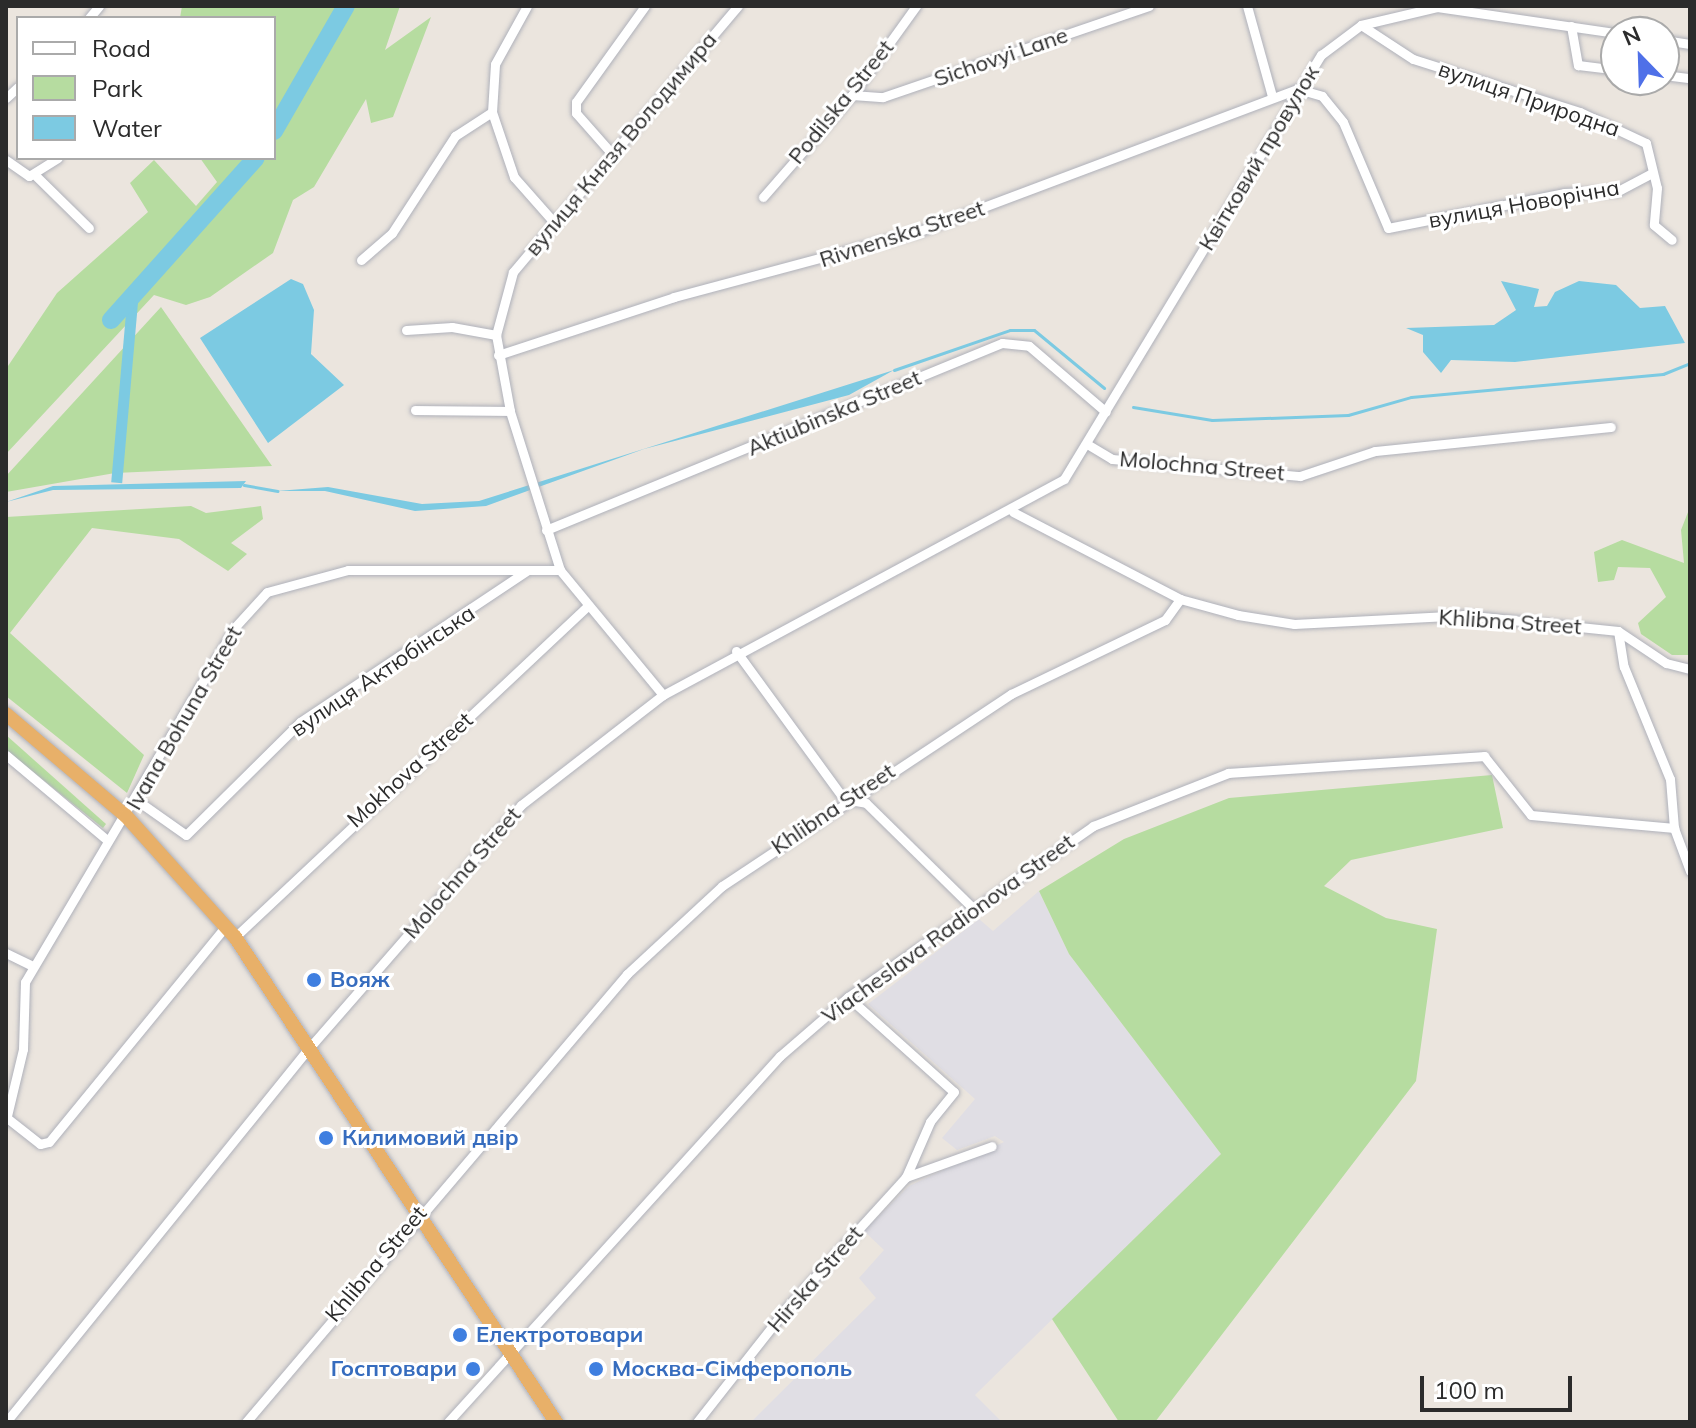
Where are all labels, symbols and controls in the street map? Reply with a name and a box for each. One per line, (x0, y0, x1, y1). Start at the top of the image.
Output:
legend (16, 16, 276, 160)
north arrow (1600, 16, 1680, 96)
text: N (1618, 20, 1645, 52)
street label: Sichovyi Lane (931, 22, 1071, 92)
street label: вулиця Князя Володимира (520, 27, 722, 261)
text: Road (92, 33, 151, 63)
street label: Podilska Street (783, 35, 899, 169)
street label: вулиця Природна (1435, 56, 1623, 142)
street label: Квітковий провулок (1193, 61, 1325, 255)
text: Park (92, 73, 143, 103)
text: Water (92, 113, 162, 143)
street label: вулиця Новорічна (1427, 174, 1621, 234)
street label: Rivnenska Street (816, 195, 988, 273)
street label: Aktiubinska Street (743, 364, 925, 462)
street label: Molochna Street (1118, 446, 1286, 486)
street label: вулиця Актюбінська (286, 600, 480, 742)
street label: Khlibna Street (1438, 604, 1582, 640)
street label: Ivana Bohuna Street (121, 621, 247, 815)
street label: Mokhova Street (342, 707, 478, 833)
street label: Khlibna Street (766, 758, 900, 860)
street label: Molochna Street (398, 802, 526, 944)
street label: Viacheslava Radionova Street (817, 829, 1079, 1029)
place label: Вояж (330, 967, 390, 993)
marker: Вояж (305, 971, 323, 989)
place label: Килимовий двір (342, 1125, 519, 1151)
marker: Килимовий двір (317, 1129, 335, 1147)
street label: Khlibna Street (320, 1201, 432, 1327)
street label: Hirska Street (762, 1221, 868, 1337)
place label: Електротовари (476, 1322, 643, 1348)
marker: Електротовари (451, 1326, 469, 1344)
place label: Госптовари (331, 1356, 457, 1382)
place label: Москва-Сімферополь (612, 1356, 852, 1382)
marker: Госптовари (464, 1360, 482, 1378)
marker: Москва-Сімферополь (587, 1360, 605, 1378)
scale bar (1424, 1360, 1576, 1410)
text: 100 m (1434, 1375, 1505, 1405)

